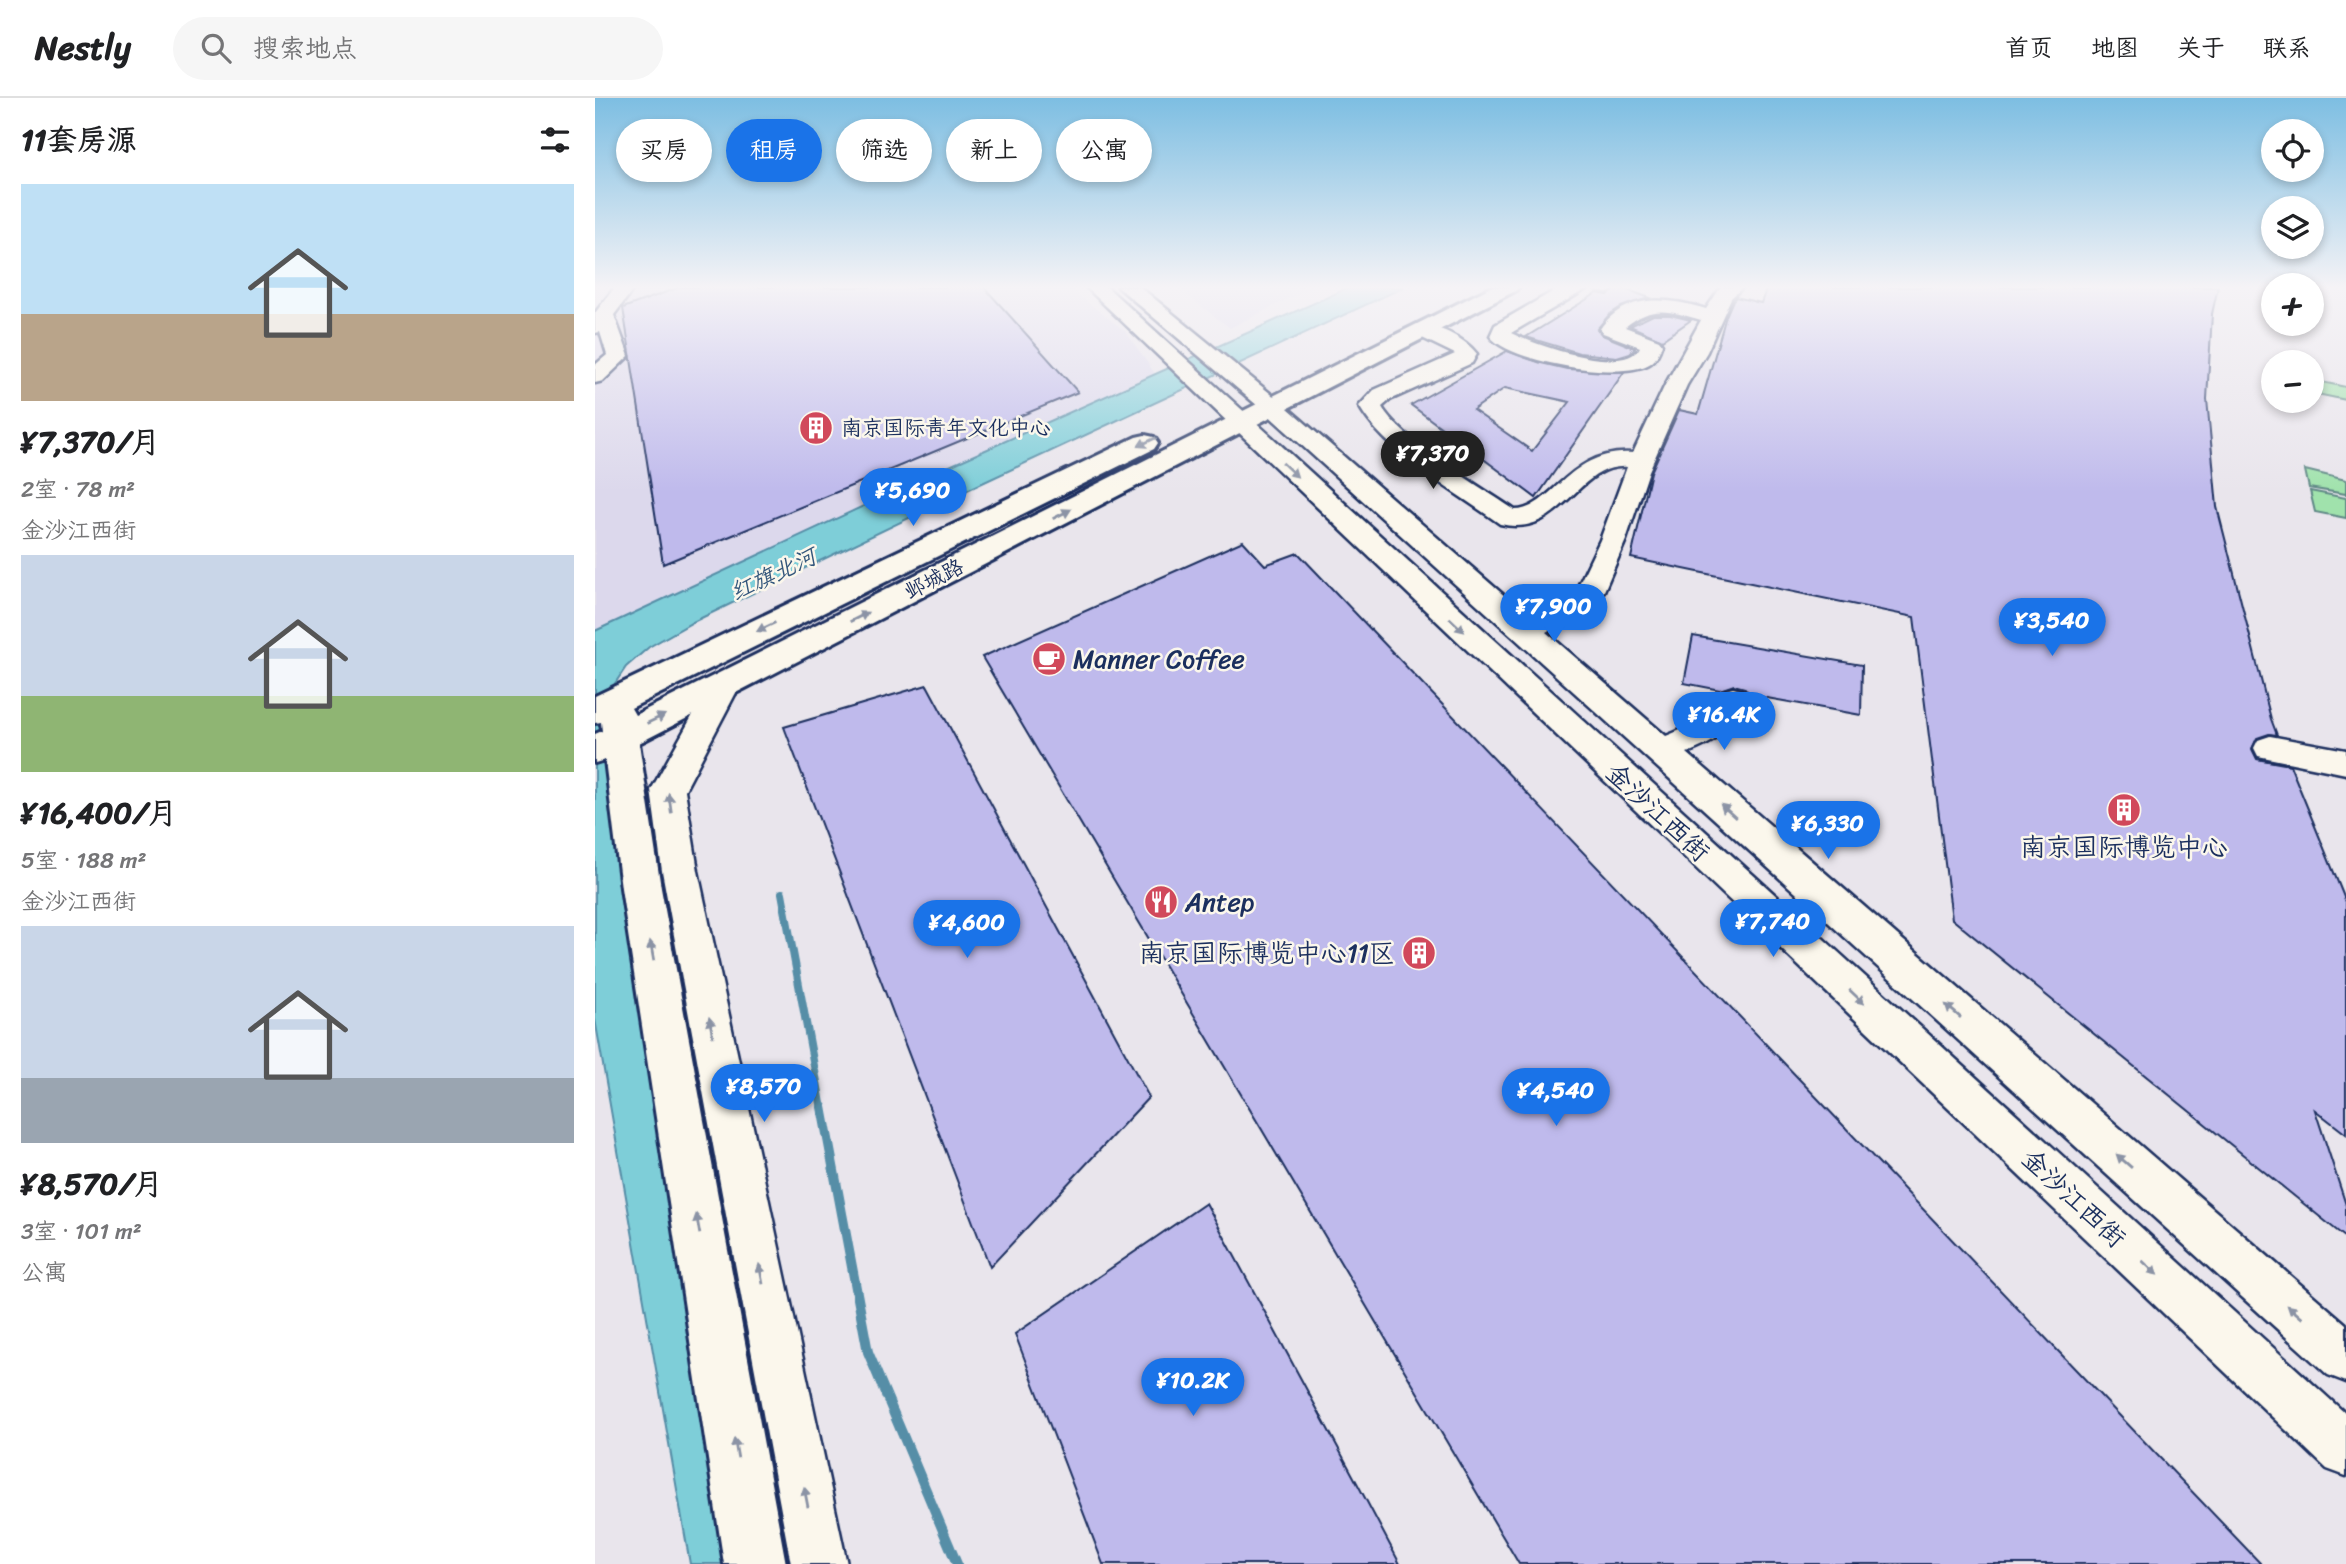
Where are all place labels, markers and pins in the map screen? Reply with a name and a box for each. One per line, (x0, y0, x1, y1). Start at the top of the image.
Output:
building icon: 南京国际青年文化中心 (797, 409, 835, 447)
place label: 南京国际青年文化中心 (841, 409, 1051, 447)
pin: ¥7,370 (1376, 432, 1490, 491)
pin: ¥5,690 (856, 468, 970, 528)
pin: ¥7,900 (1497, 584, 1611, 644)
pin: ¥3,540 (1995, 598, 2109, 658)
place label: Manner Coffee (1073, 636, 1245, 682)
cafe icon: Manner Coffee (1030, 640, 1068, 678)
pin: ¥16.4K (1667, 692, 1781, 752)
building icon: 南京国际博览中心 (2105, 791, 2143, 829)
pin: ¥6,330 (1771, 802, 1885, 861)
place label: 南京国际博览中心 (2020, 824, 2228, 870)
place label: Antep (1184, 879, 1255, 925)
restaurant icon: Antep (1142, 883, 1180, 921)
pin: ¥4,600 (910, 900, 1024, 960)
pin: ¥7,740 (1716, 900, 1830, 959)
place label: 南京国际博览中心11区 (1139, 930, 1395, 976)
building icon: 南京国际博览中心11区 (1400, 934, 1438, 972)
pin: ¥8,570 (707, 1065, 821, 1124)
pin: ¥4,540 (1499, 1068, 1613, 1128)
pin: ¥10.2K (1136, 1358, 1250, 1418)

